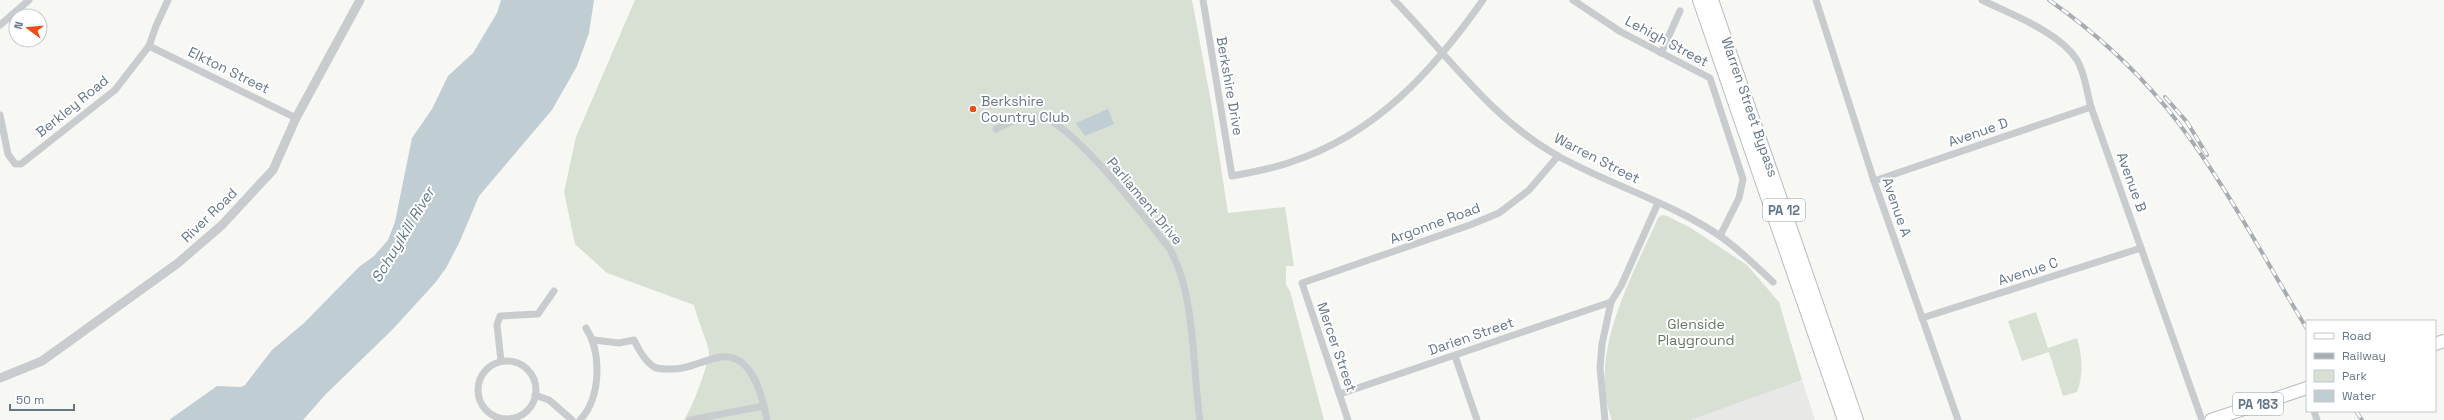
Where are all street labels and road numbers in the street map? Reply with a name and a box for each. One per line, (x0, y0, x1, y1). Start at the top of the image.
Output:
street label: Lehigh Street (1622, 11, 1712, 71)
street label: Berkshire Drive (1212, 35, 1248, 137)
street label: Warren Street Bypass (1718, 35, 1782, 179)
street label: Elkton Street (185, 42, 273, 98)
street label: Berkley Road (32, 71, 112, 141)
street label: Avenue D (1946, 113, 2010, 151)
street label: Warren Street (1551, 129, 1643, 187)
street label: Avenue B (2113, 150, 2151, 214)
street label: Parliament Drive (1103, 154, 1187, 248)
street label: Avenue A (1878, 175, 1916, 239)
street label: River Road (177, 184, 241, 246)
street label: Argonne Road (1387, 198, 1483, 248)
road number: PA 12 (1763, 199, 1805, 221)
street label: Avenue C (1996, 253, 2060, 289)
street label: Mercer Street (1313, 300, 1361, 394)
street label: Darien Street (1426, 313, 1516, 359)
road number: PA 183 (2233, 393, 2283, 415)

